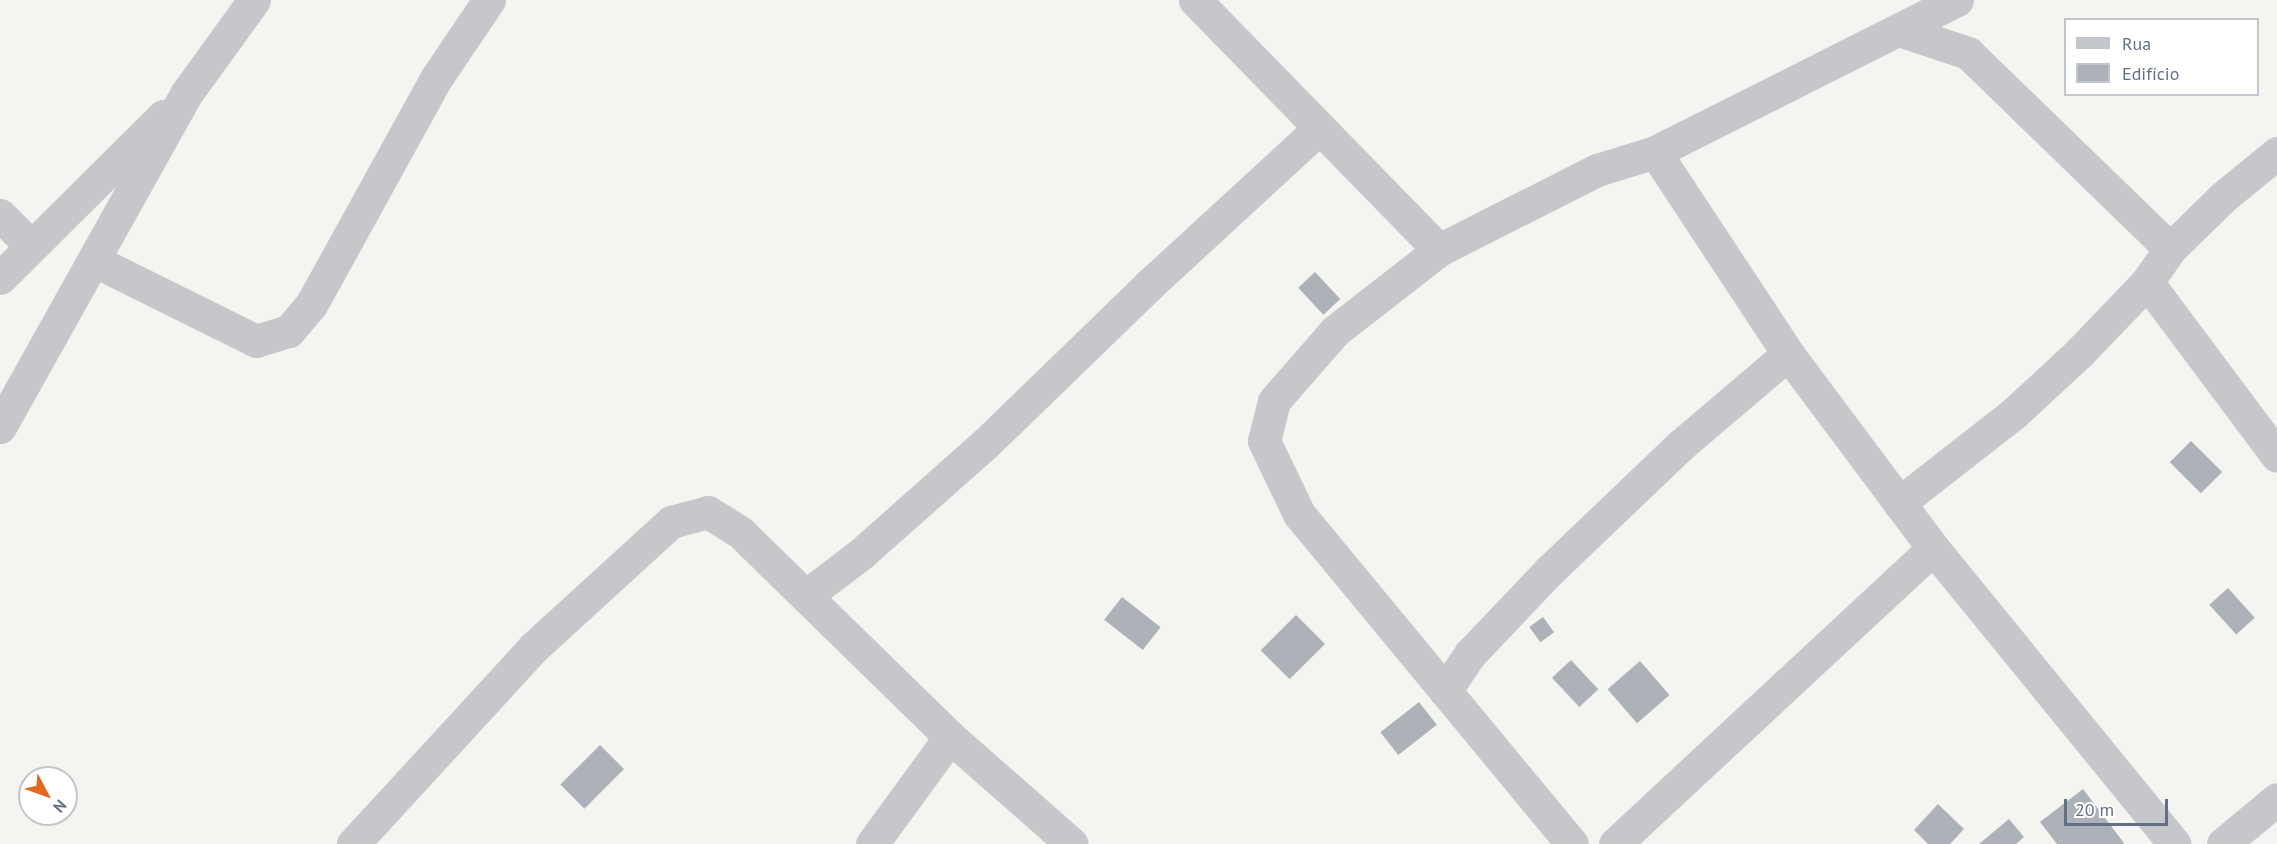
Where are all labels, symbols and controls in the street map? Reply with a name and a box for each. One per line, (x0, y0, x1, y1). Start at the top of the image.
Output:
legend (2064, 18, 2259, 96)
text: Rua (2122, 32, 2151, 55)
text: Edifício (2122, 62, 2179, 85)
north arrow (18, 766, 78, 826)
scale bar (2067, 787, 2170, 825)
text: N (49, 796, 71, 817)
text: 20 m (2075, 798, 2114, 821)

